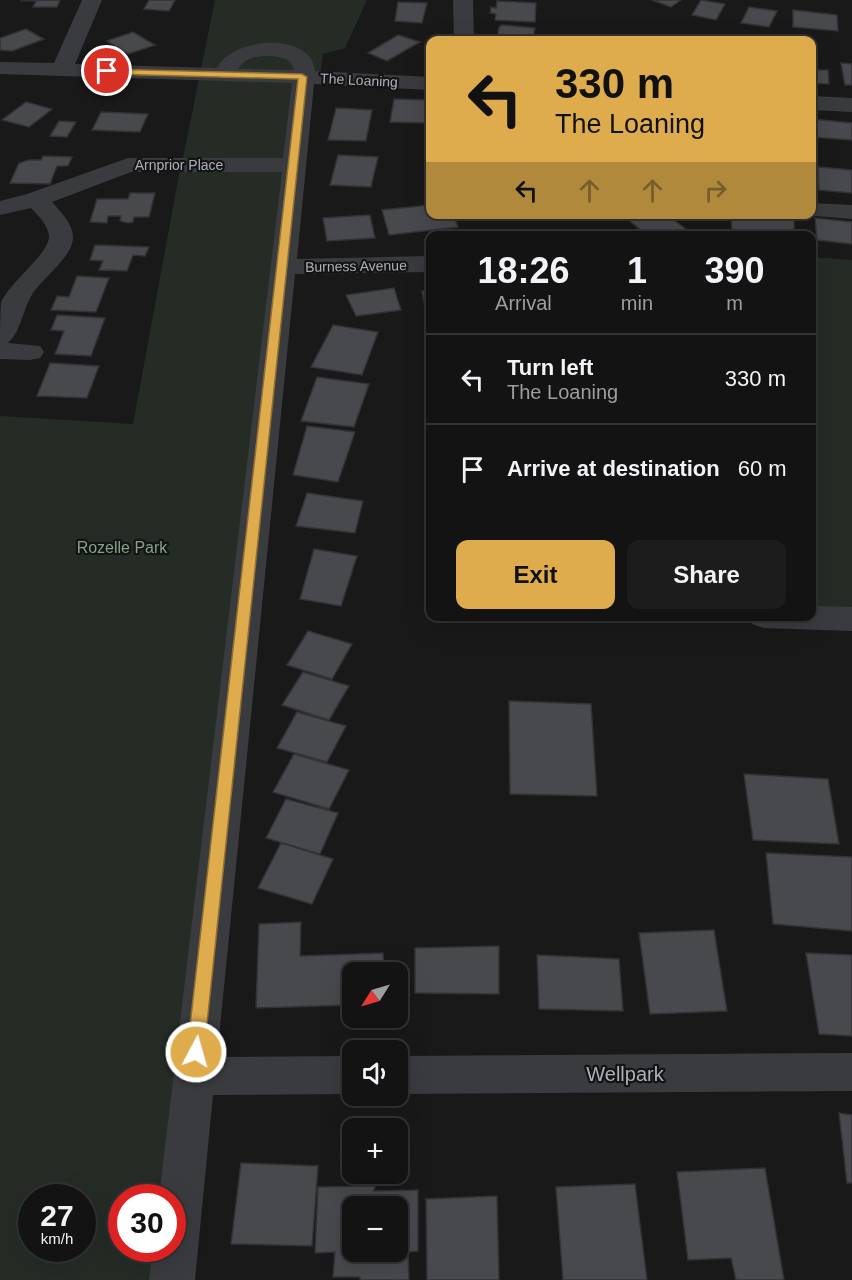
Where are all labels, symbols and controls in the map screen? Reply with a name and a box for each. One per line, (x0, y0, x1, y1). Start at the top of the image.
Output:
pin (81, 45, 132, 96)
icon: arrive (90, 54, 123, 87)
icon: left (456, 60, 534, 138)
text: 330 m (555, 60, 674, 107)
street label: The Loaning (320, 70, 398, 90)
text: The Loaning (555, 109, 705, 139)
street label: Arnprior Place (135, 157, 224, 173)
icon: left (510, 174, 543, 207)
icon: ahead (573, 174, 606, 207)
icon: ahead (636, 174, 669, 207)
icon: right (699, 174, 732, 207)
text: 18:26 (477, 250, 569, 291)
text: 1 (627, 250, 647, 291)
text: 390 (704, 250, 765, 291)
street label: Burness Avenue (305, 257, 407, 275)
text: Arrival (495, 292, 552, 314)
text: min (621, 292, 653, 314)
text: m (726, 292, 743, 314)
text: Turn left (507, 355, 593, 380)
icon: left (456, 363, 489, 396)
text: 330 m (725, 366, 786, 391)
text: The Loaning (507, 381, 618, 403)
icon: arrive (456, 453, 489, 486)
text: Arrive at destination (507, 456, 720, 481)
text: 60 m (738, 456, 787, 481)
park label: Rozelle Park (77, 539, 168, 556)
button: Exit (456, 540, 615, 609)
button: Share (627, 540, 786, 609)
north arrow (342, 962, 408, 1028)
map controls (342, 962, 408, 1262)
position arrow (164, 1020, 228, 1084)
button: sound (342, 1040, 408, 1106)
street label: Wellpark (586, 1063, 665, 1085)
button: + (342, 1118, 408, 1184)
speed limit sign: 30 (108, 1184, 186, 1262)
button: − (342, 1196, 408, 1262)
text: 27 (40, 1199, 74, 1232)
text: km/h (41, 1230, 73, 1247)

